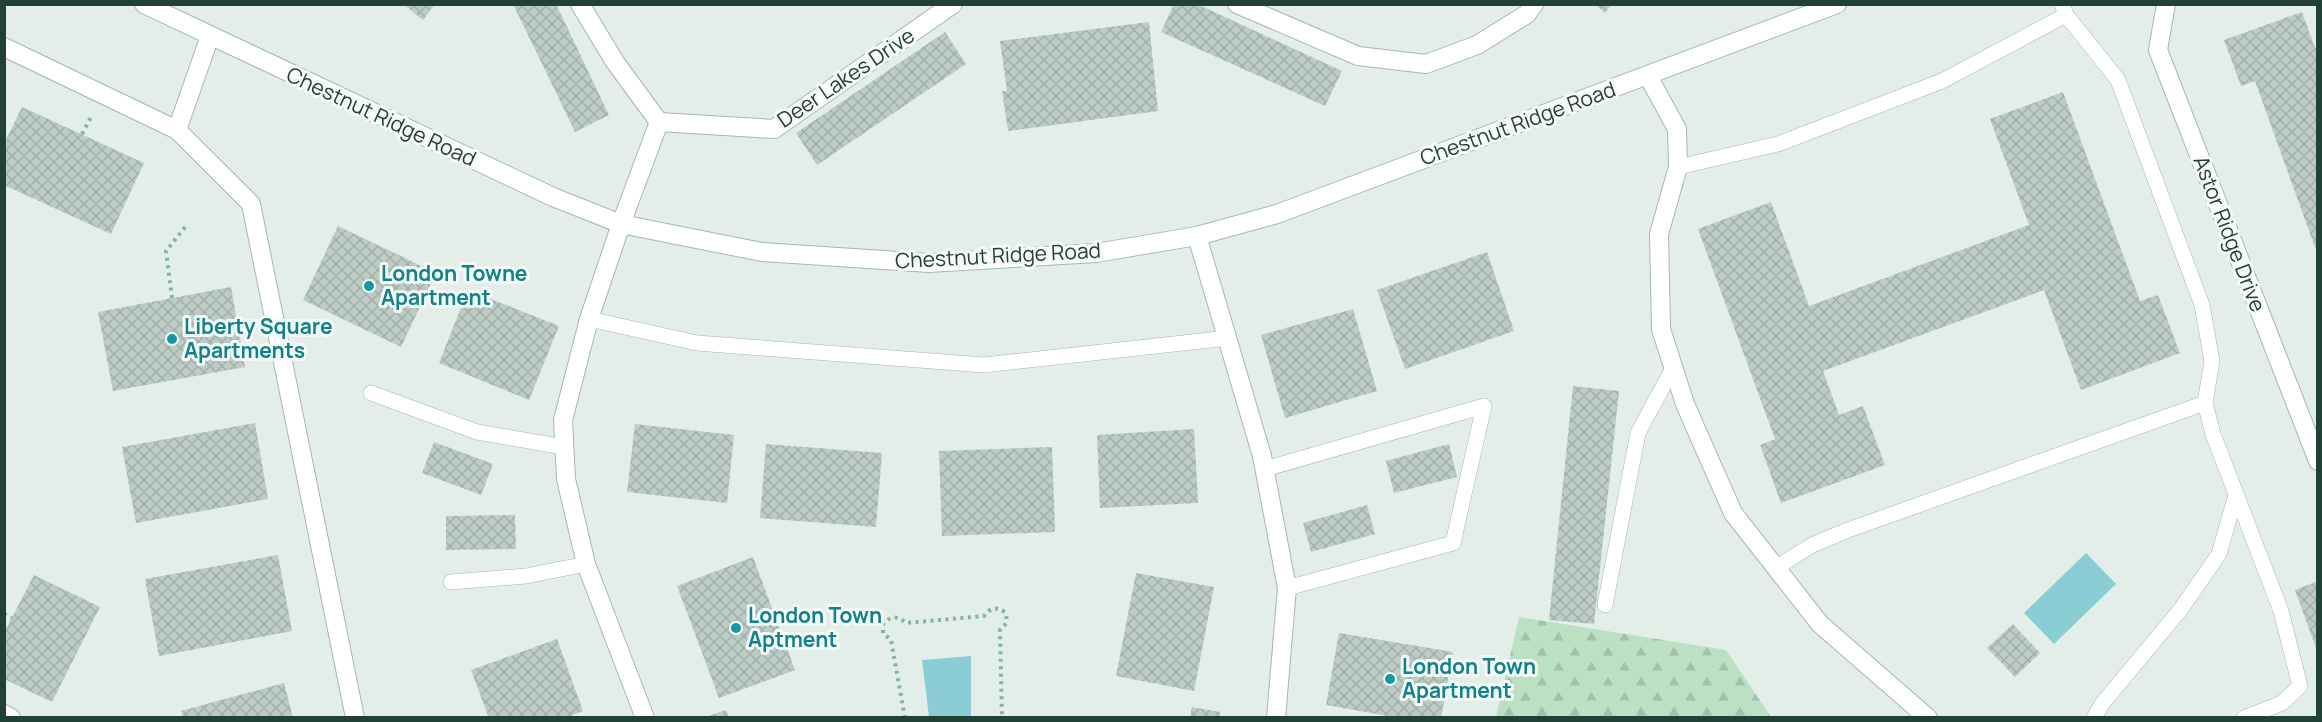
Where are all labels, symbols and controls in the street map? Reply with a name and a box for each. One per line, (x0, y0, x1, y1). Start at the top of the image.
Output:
street label: Deer Lakes Drive (771, 21, 919, 133)
street label: Chestnut Ridge Road (282, 60, 481, 172)
street label: Chestnut Ridge Road (1416, 75, 1619, 171)
street label: Astor Ridge Drive (2187, 152, 2273, 316)
street label: Chestnut Ridge Road (894, 236, 1102, 274)
place label: London Towne Apartment (381, 259, 527, 311)
marker: London Towne Apartment (362, 279, 376, 293)
place label: Liberty Square Apartments (184, 312, 333, 364)
marker: Liberty Square Apartments (165, 332, 179, 346)
place label: London Town Aptment (748, 601, 882, 653)
marker: London Town Aptment (729, 621, 743, 635)
place label: London Town Apartment (1402, 652, 1536, 704)
marker: London Town Apartment (1383, 672, 1397, 686)

